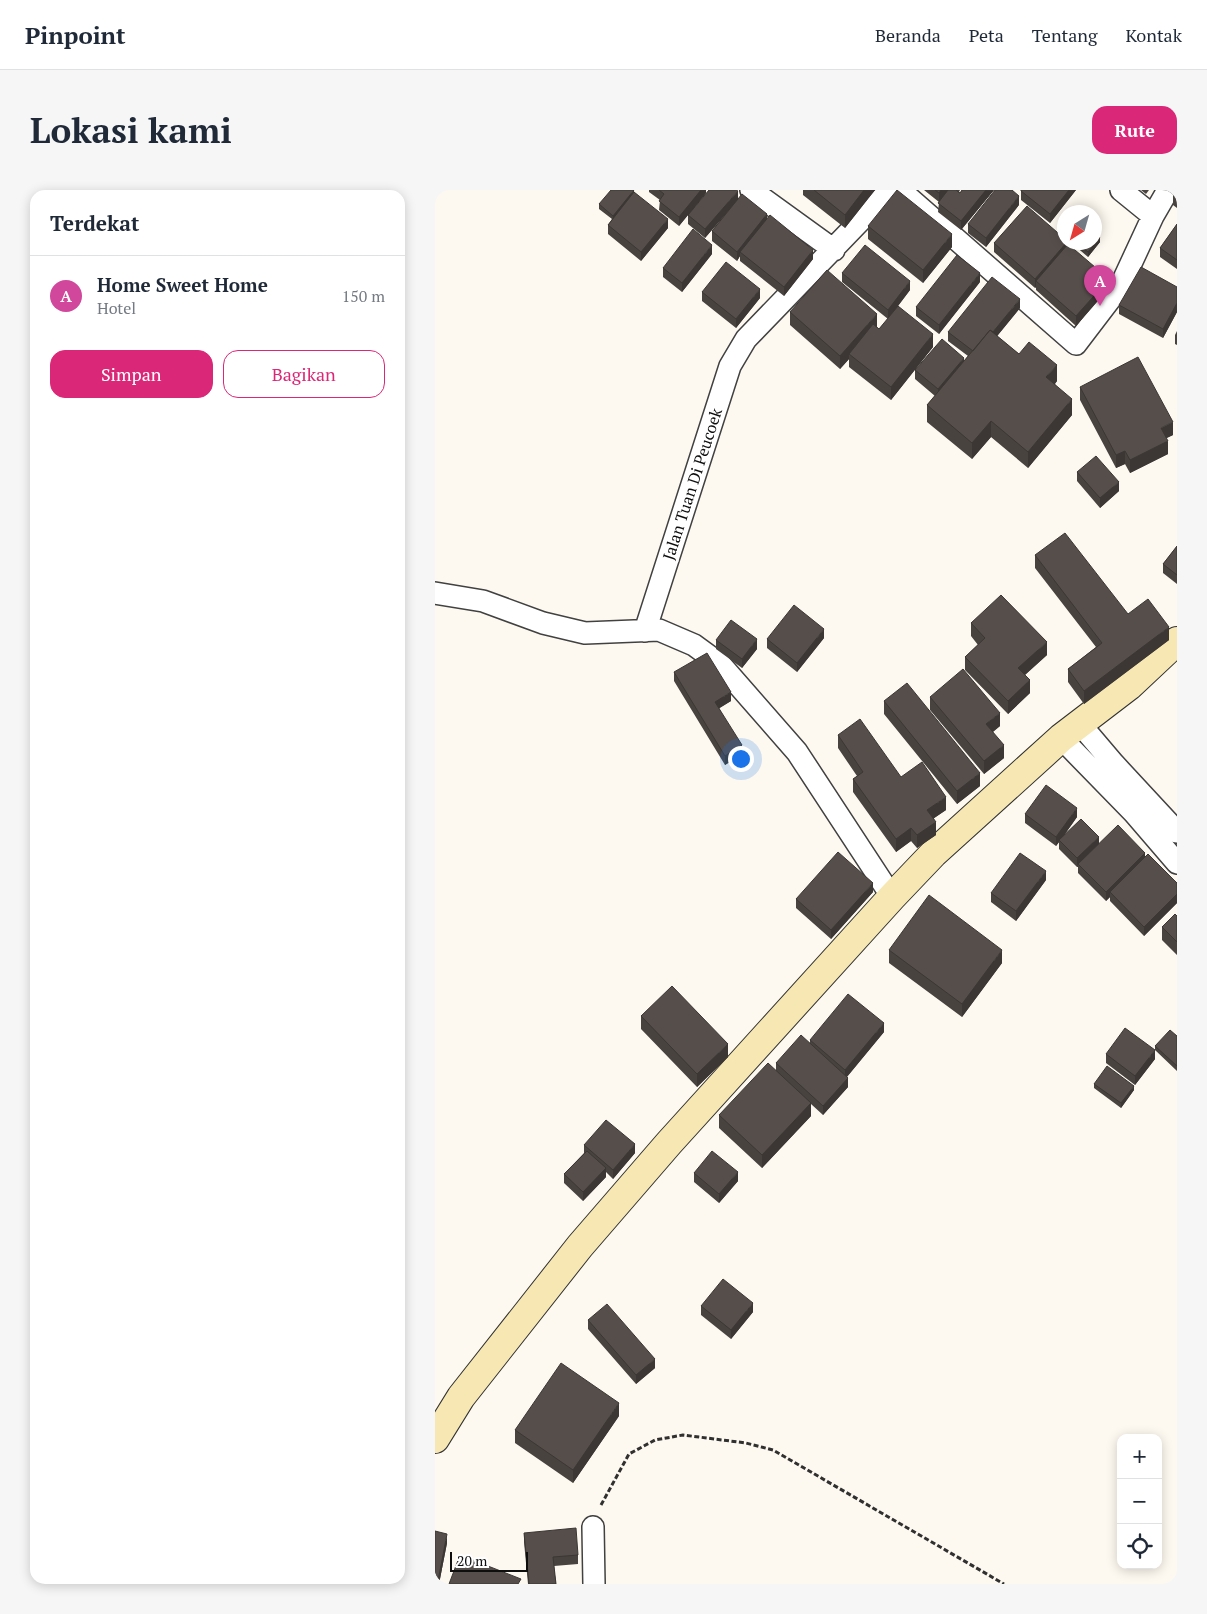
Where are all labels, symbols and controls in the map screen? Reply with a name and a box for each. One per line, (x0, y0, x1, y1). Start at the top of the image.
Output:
text: Pinpoint (25, 19, 126, 51)
text: Beranda (875, 23, 941, 47)
text: Peta (969, 23, 1004, 47)
text: Tentang (1032, 23, 1098, 47)
text: Kontak (1126, 23, 1182, 47)
button: Rute (1092, 106, 1177, 154)
text: Lokasi kami (30, 107, 232, 153)
north arrow (1057, 205, 1102, 250)
text: Terdekat (50, 209, 139, 237)
pin: A (1084, 265, 1116, 306)
text: Home Sweet Home (97, 272, 268, 297)
text: A (60, 285, 72, 307)
text: 150 m (342, 285, 385, 307)
text: Hotel (97, 297, 136, 319)
button: Simpan (50, 350, 213, 398)
button: Bagikan (223, 350, 385, 398)
street label: Jalan Tuan Di Peucoek (657, 405, 727, 563)
your location (728, 746, 754, 772)
map controls (1117, 1434, 1162, 1569)
button: + (1117, 1434, 1162, 1479)
button: − (1117, 1479, 1162, 1524)
button: locate (1117, 1524, 1162, 1569)
scale bar (450, 1549, 527, 1572)
text: 20 m (457, 1551, 487, 1570)

